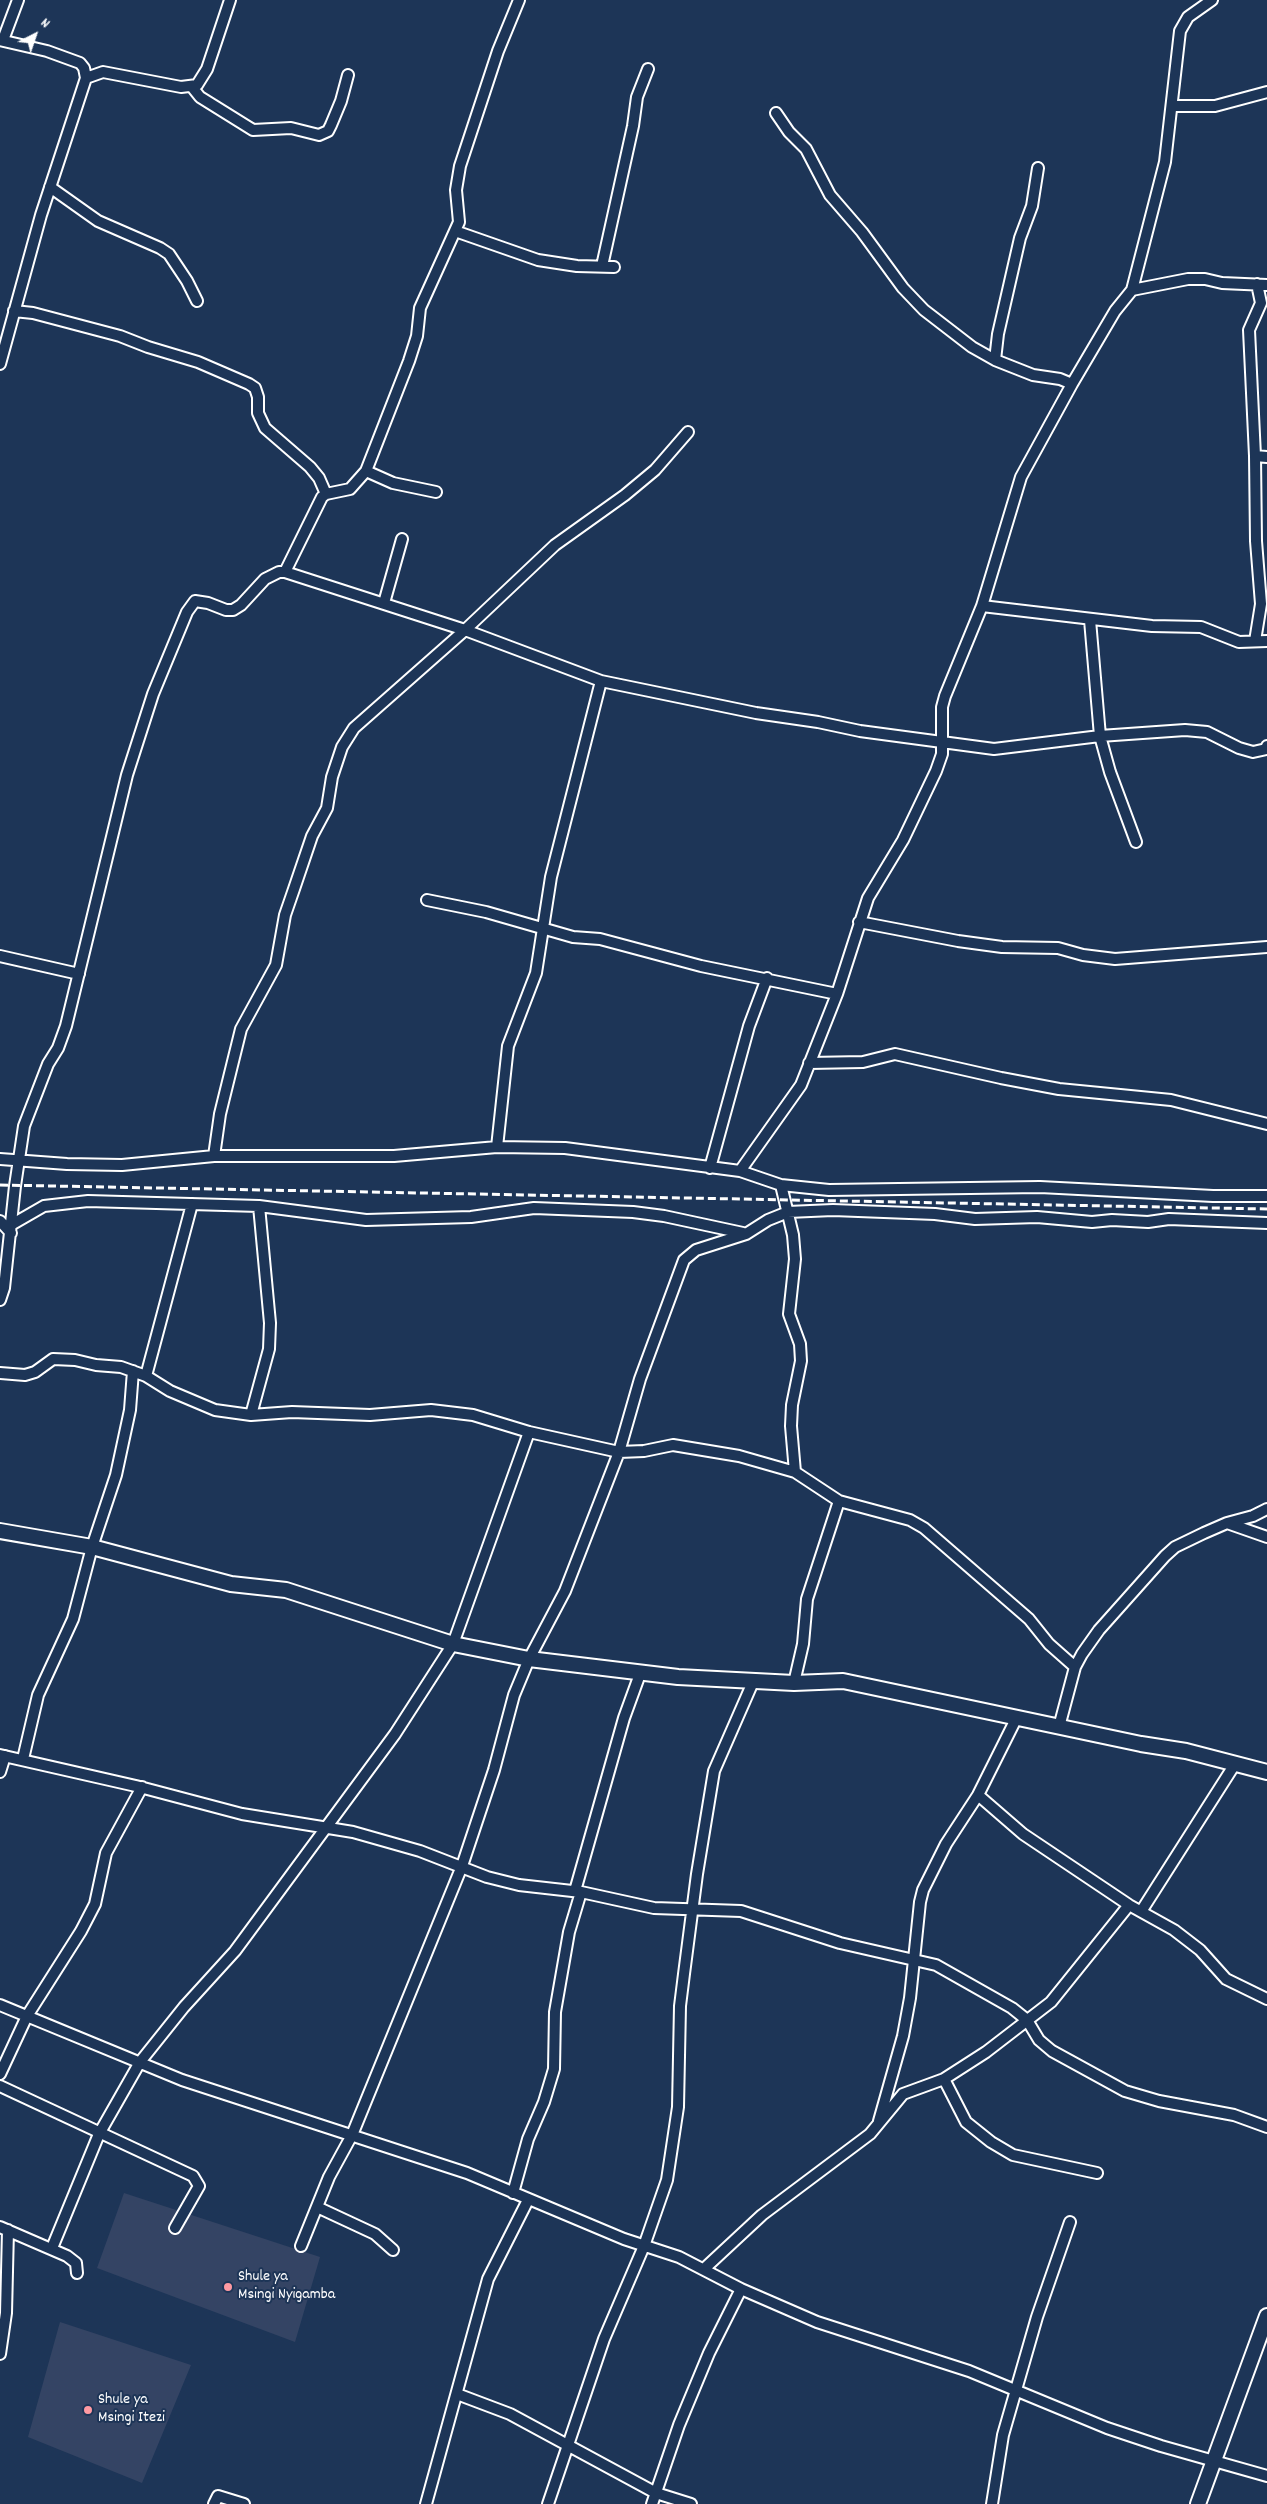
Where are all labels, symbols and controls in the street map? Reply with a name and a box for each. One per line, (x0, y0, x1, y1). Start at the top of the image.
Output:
north arrow (10, 10, 60, 60)
text: N (36, 14, 54, 33)
place label: Shule ya Msingi Nyigamba (238, 2268, 335, 2306)
marker: Shule ya Msingi Nyigamba (222, 2281, 234, 2293)
place label: Shule ya Msingi Itezi (98, 2391, 165, 2429)
marker: Shule ya Msingi Itezi (82, 2404, 94, 2416)

